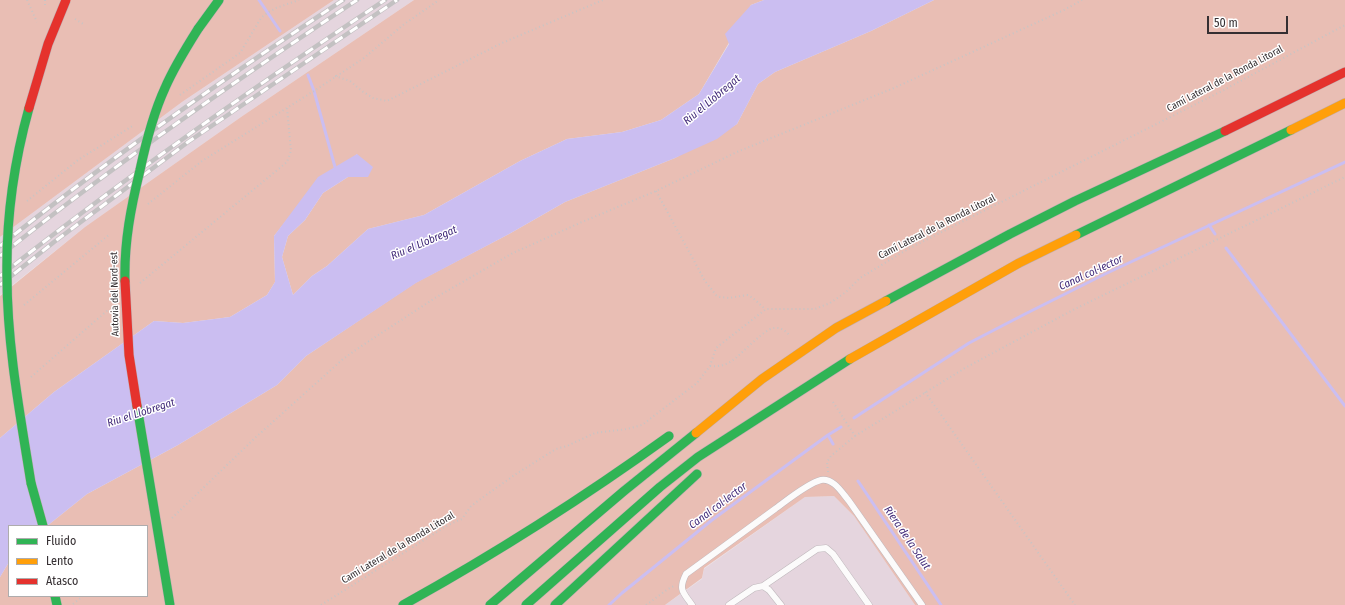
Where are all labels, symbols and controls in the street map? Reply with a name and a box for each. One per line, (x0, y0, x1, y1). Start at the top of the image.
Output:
scale bar (1209, 8, 1290, 34)
text: 50 m (1214, 16, 1238, 30)
street label: Camí Lateral de la Ronda Litoral (1165, 43, 1285, 115)
water label: Riu el Llobregat (681, 72, 743, 128)
street label: Camí Lateral de la Ronda Litoral (877, 192, 997, 262)
water label: Riu el Llobregat (389, 223, 459, 263)
street label: Autovia del Nord-est (108, 252, 122, 336)
water label: Canal col·lector (1057, 252, 1125, 294)
water label: Riu el Llobregat (105, 396, 177, 430)
water label: Canal col·lector (686, 480, 750, 532)
water label: Riera de la Salut (881, 504, 933, 572)
street label: Camí Lateral de la Ronda Litoral (339, 509, 457, 587)
legend (8, 525, 148, 597)
text: Fluido (46, 534, 76, 548)
text: Lento (46, 554, 73, 568)
text: Atasco (46, 574, 78, 588)

